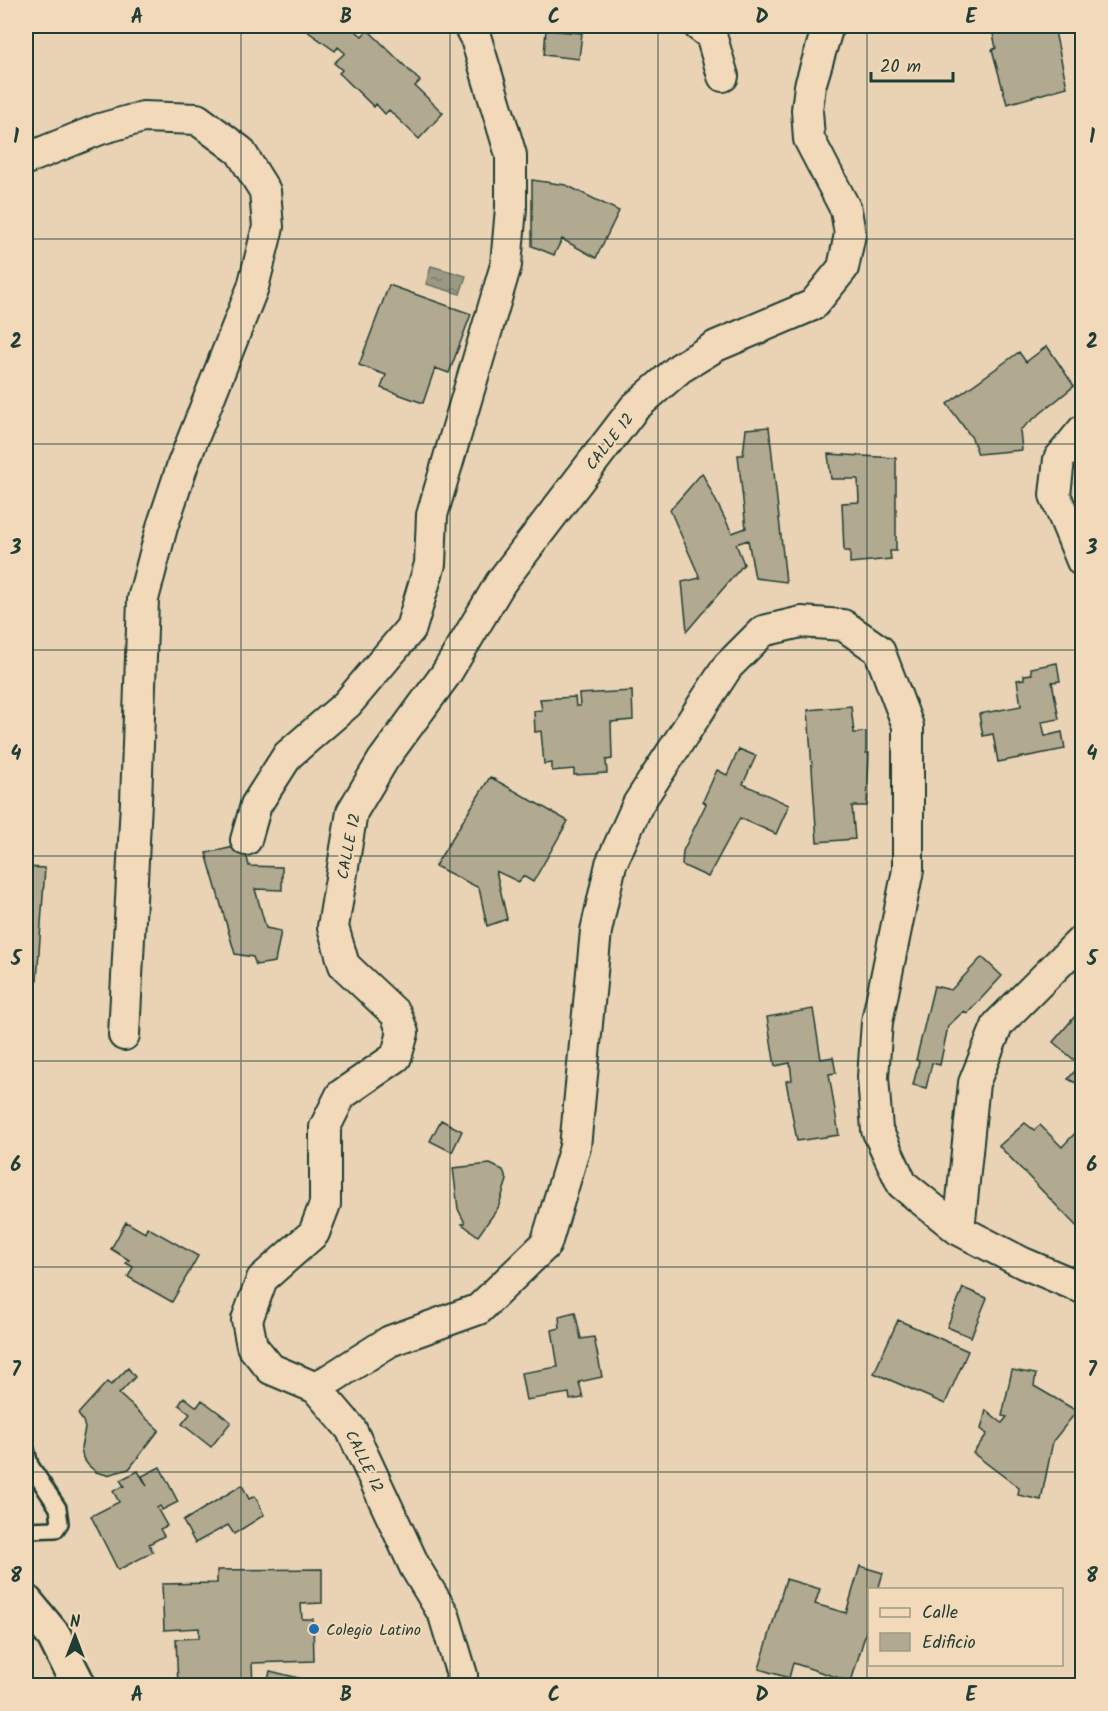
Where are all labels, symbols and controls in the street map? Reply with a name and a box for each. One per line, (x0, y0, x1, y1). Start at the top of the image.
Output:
text: A (131, 2, 143, 34)
text: B (340, 2, 352, 34)
text: C (548, 2, 560, 34)
text: D (755, 2, 769, 34)
text: E (965, 2, 977, 34)
scale bar (871, 45, 954, 83)
text: 20 m (880, 53, 921, 82)
text: 1 (13, 122, 19, 154)
text: 1 (1089, 122, 1095, 154)
text: 2 (10, 327, 22, 359)
text: 2 (1086, 327, 1098, 359)
street label: CALLE 12 (580, 408, 641, 476)
text: 3 (10, 533, 22, 565)
text: 3 (1086, 533, 1098, 565)
text: 4 (11, 739, 22, 771)
text: 4 (1087, 739, 1098, 771)
street label: CALLE 12 (331, 811, 368, 882)
text: 5 (10, 944, 23, 976)
text: 5 (1086, 944, 1099, 976)
text: 6 (11, 1150, 22, 1182)
text: 6 (1087, 1150, 1098, 1182)
text: 7 (11, 1355, 21, 1387)
text: 7 (1087, 1355, 1097, 1387)
street label: CALLE 12 (338, 1426, 390, 1497)
text: 8 (10, 1561, 22, 1593)
text: 8 (1086, 1561, 1098, 1593)
legend (868, 1588, 1063, 1666)
text: Calle (922, 1599, 958, 1628)
north arrow (45, 1606, 105, 1666)
text: N (70, 1610, 80, 1635)
place label: Colegio Latino (326, 1618, 421, 1643)
marker: Colegio Latino (307, 1622, 321, 1636)
text: Edificio (922, 1629, 976, 1658)
text: A (131, 1680, 143, 1711)
text: B (340, 1680, 352, 1711)
text: C (548, 1680, 560, 1711)
text: D (755, 1680, 769, 1711)
text: E (965, 1680, 977, 1711)

